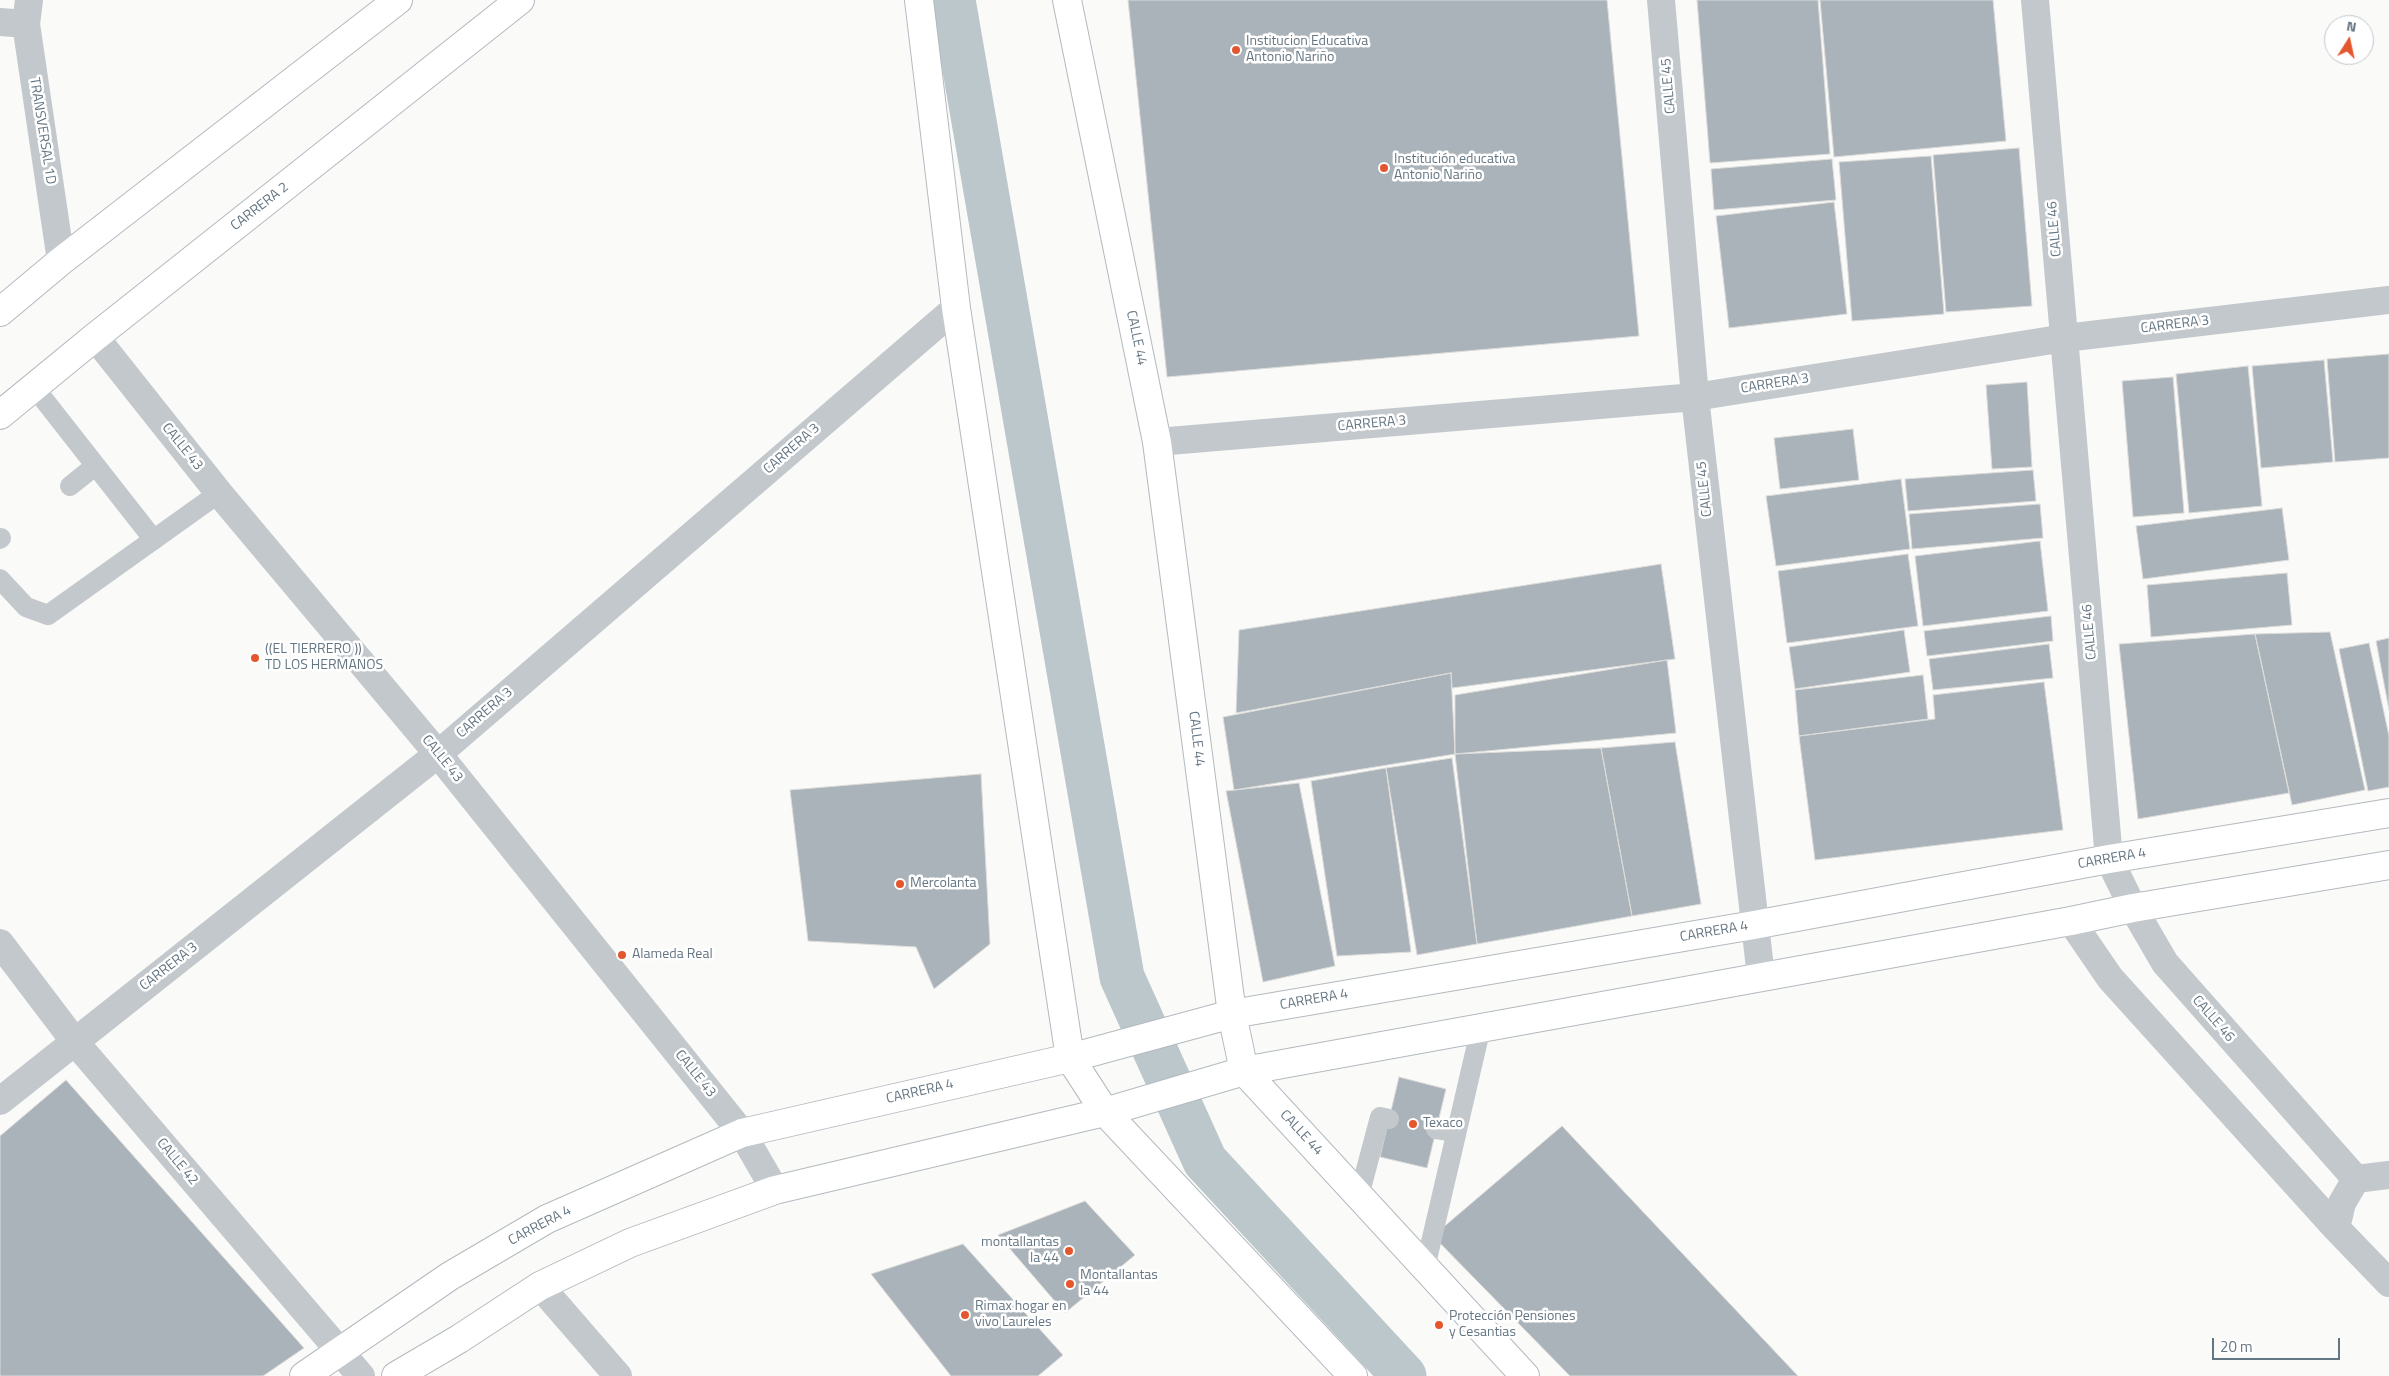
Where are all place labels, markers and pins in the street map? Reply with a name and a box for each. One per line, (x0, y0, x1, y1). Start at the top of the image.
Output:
place label: Institucion Educativa Antonio Nariño (1246, 34, 1368, 66)
marker: Institucion Educativa Antonio Nariño (1230, 44, 1242, 56)
place label: Institución educativa Antonio Nariño (1394, 152, 1516, 184)
marker: Institución educativa Antonio Nariño (1378, 162, 1390, 174)
place label: ((EL TIERRERO )) TD LOS HERMANOS (265, 642, 383, 674)
marker: ((EL TIERRERO )) TD LOS HERMANOS (249, 652, 261, 664)
place label: Mercolanta (910, 876, 977, 892)
marker: Mercolanta (894, 878, 906, 890)
place label: Alameda Real (632, 947, 713, 963)
marker: Alameda Real (616, 949, 628, 961)
place label: Texaco (1423, 1116, 1463, 1132)
marker: Texaco (1407, 1118, 1419, 1130)
place label: montallantas la 44 (981, 1235, 1059, 1268)
marker: montallantas la 44 (1063, 1245, 1075, 1257)
place label: Montallantas la 44 (1080, 1268, 1158, 1300)
marker: Montallantas la 44 (1064, 1278, 1076, 1290)
place label: Rimax hogar en vivo Laureles (975, 1299, 1066, 1331)
marker: Rimax hogar en vivo Laureles (959, 1309, 971, 1321)
place label: Protección Pensiones y Cesantias (1449, 1309, 1575, 1341)
marker: Protección Pensiones y Cesantias (1433, 1319, 1445, 1331)

